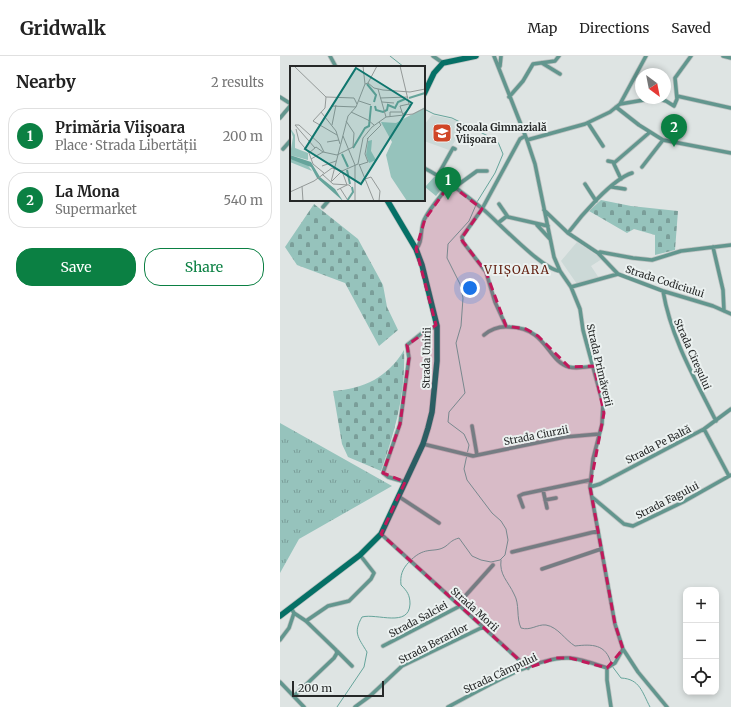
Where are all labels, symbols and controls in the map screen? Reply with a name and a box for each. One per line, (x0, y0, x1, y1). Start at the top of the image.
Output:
text: Gridwalk (20, 16, 106, 40)
text: Map (527, 19, 557, 37)
text: Directions (579, 19, 649, 37)
text: Saved (671, 19, 711, 37)
inset map (290, 66, 425, 201)
north arrow (635, 68, 671, 104)
text: Nearby (16, 71, 76, 93)
text: 2 results (211, 74, 264, 91)
pin: 2 (661, 114, 687, 147)
text: Primăria Viişoara (55, 118, 185, 137)
place label: Şcoala Gimnazială Viişoara (455, 121, 547, 146)
school or university icon: Şcoala Gimnazială Viişoara (431, 122, 453, 144)
text: 1 (27, 128, 33, 145)
text: 200 m (223, 128, 263, 145)
text: Place · Strada Libertății (55, 137, 197, 154)
pin: 1 (435, 167, 461, 200)
text: La Mona (55, 182, 120, 201)
text: 2 (26, 192, 34, 209)
text: 540 m (223, 192, 263, 209)
text: Supermarket (55, 201, 137, 218)
button: Save (16, 248, 136, 286)
button: Share (144, 248, 264, 286)
district label: VIIȘOARA (483, 262, 550, 278)
street label: Strada Codiciului (624, 263, 706, 300)
your location (460, 278, 480, 298)
street label: Strada Cireșului (671, 317, 714, 392)
street label: Strada Primăverii (584, 322, 615, 408)
street label: Strada Unirii (419, 327, 434, 389)
street label: Strada Pe Baltă (623, 422, 694, 467)
street label: Strada Ciurzii (503, 423, 570, 448)
street label: Strada Fagului (633, 479, 701, 522)
street label: Strada Morii (448, 584, 501, 634)
map controls (683, 587, 719, 695)
button: + (683, 587, 719, 623)
street label: Strada Salciei (387, 598, 450, 640)
street label: Strada Berarilor (396, 620, 471, 667)
button: − (683, 623, 719, 659)
street label: Strada Câmpului (461, 651, 539, 696)
button: locate (683, 659, 719, 695)
scale bar (292, 679, 384, 698)
text: 200 m (298, 681, 332, 695)

